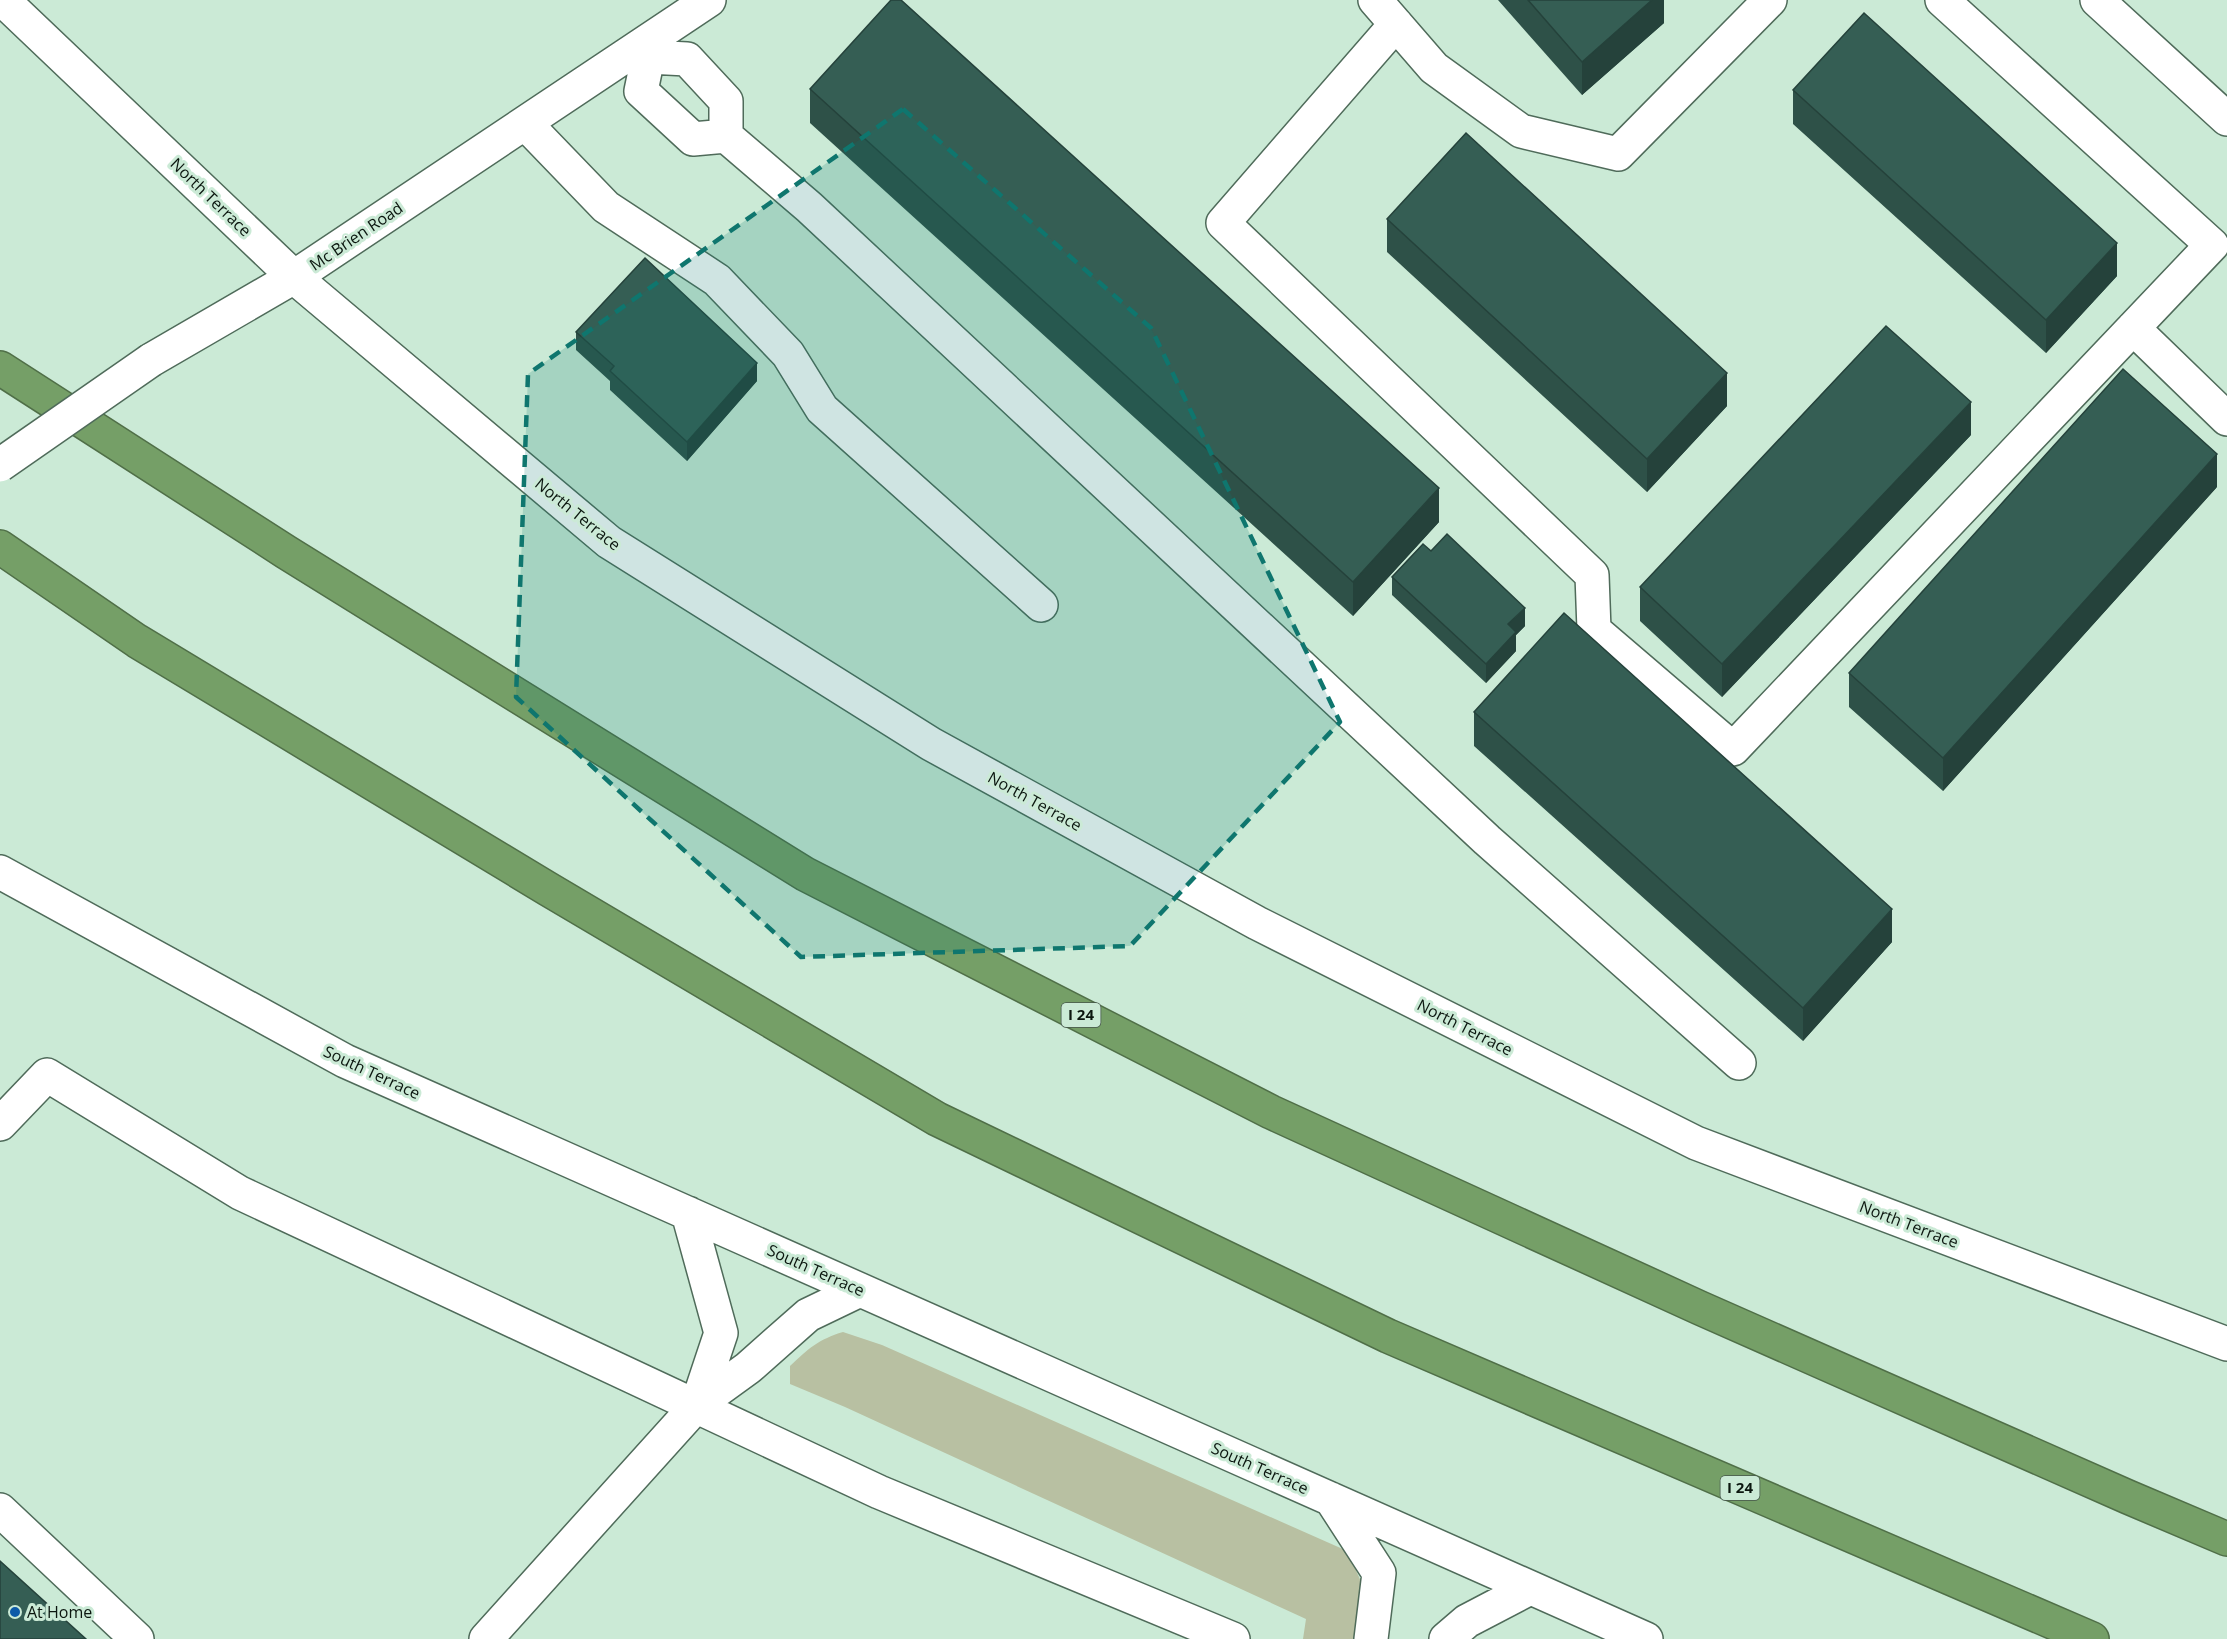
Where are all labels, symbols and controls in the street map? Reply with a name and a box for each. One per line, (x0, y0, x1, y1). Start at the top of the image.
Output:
street label: North Terrace (166, 153, 256, 241)
street label: Mc Brien Road (305, 197, 407, 275)
street label: North Terrace (531, 473, 625, 555)
street label: North Terrace (984, 766, 1086, 836)
street label: North Terrace (1414, 994, 1516, 1060)
road number: I 24 (1062, 1003, 1100, 1027)
street label: South Terrace (320, 1040, 424, 1104)
street label: North Terrace (1856, 1195, 1962, 1253)
street label: South Terrace (764, 1239, 868, 1301)
street label: South Terrace (1208, 1437, 1312, 1499)
road number: I 24 (1720, 1476, 1760, 1500)
place label: At Home (27, 1601, 92, 1623)
marker: At Home (8, 1605, 22, 1619)

